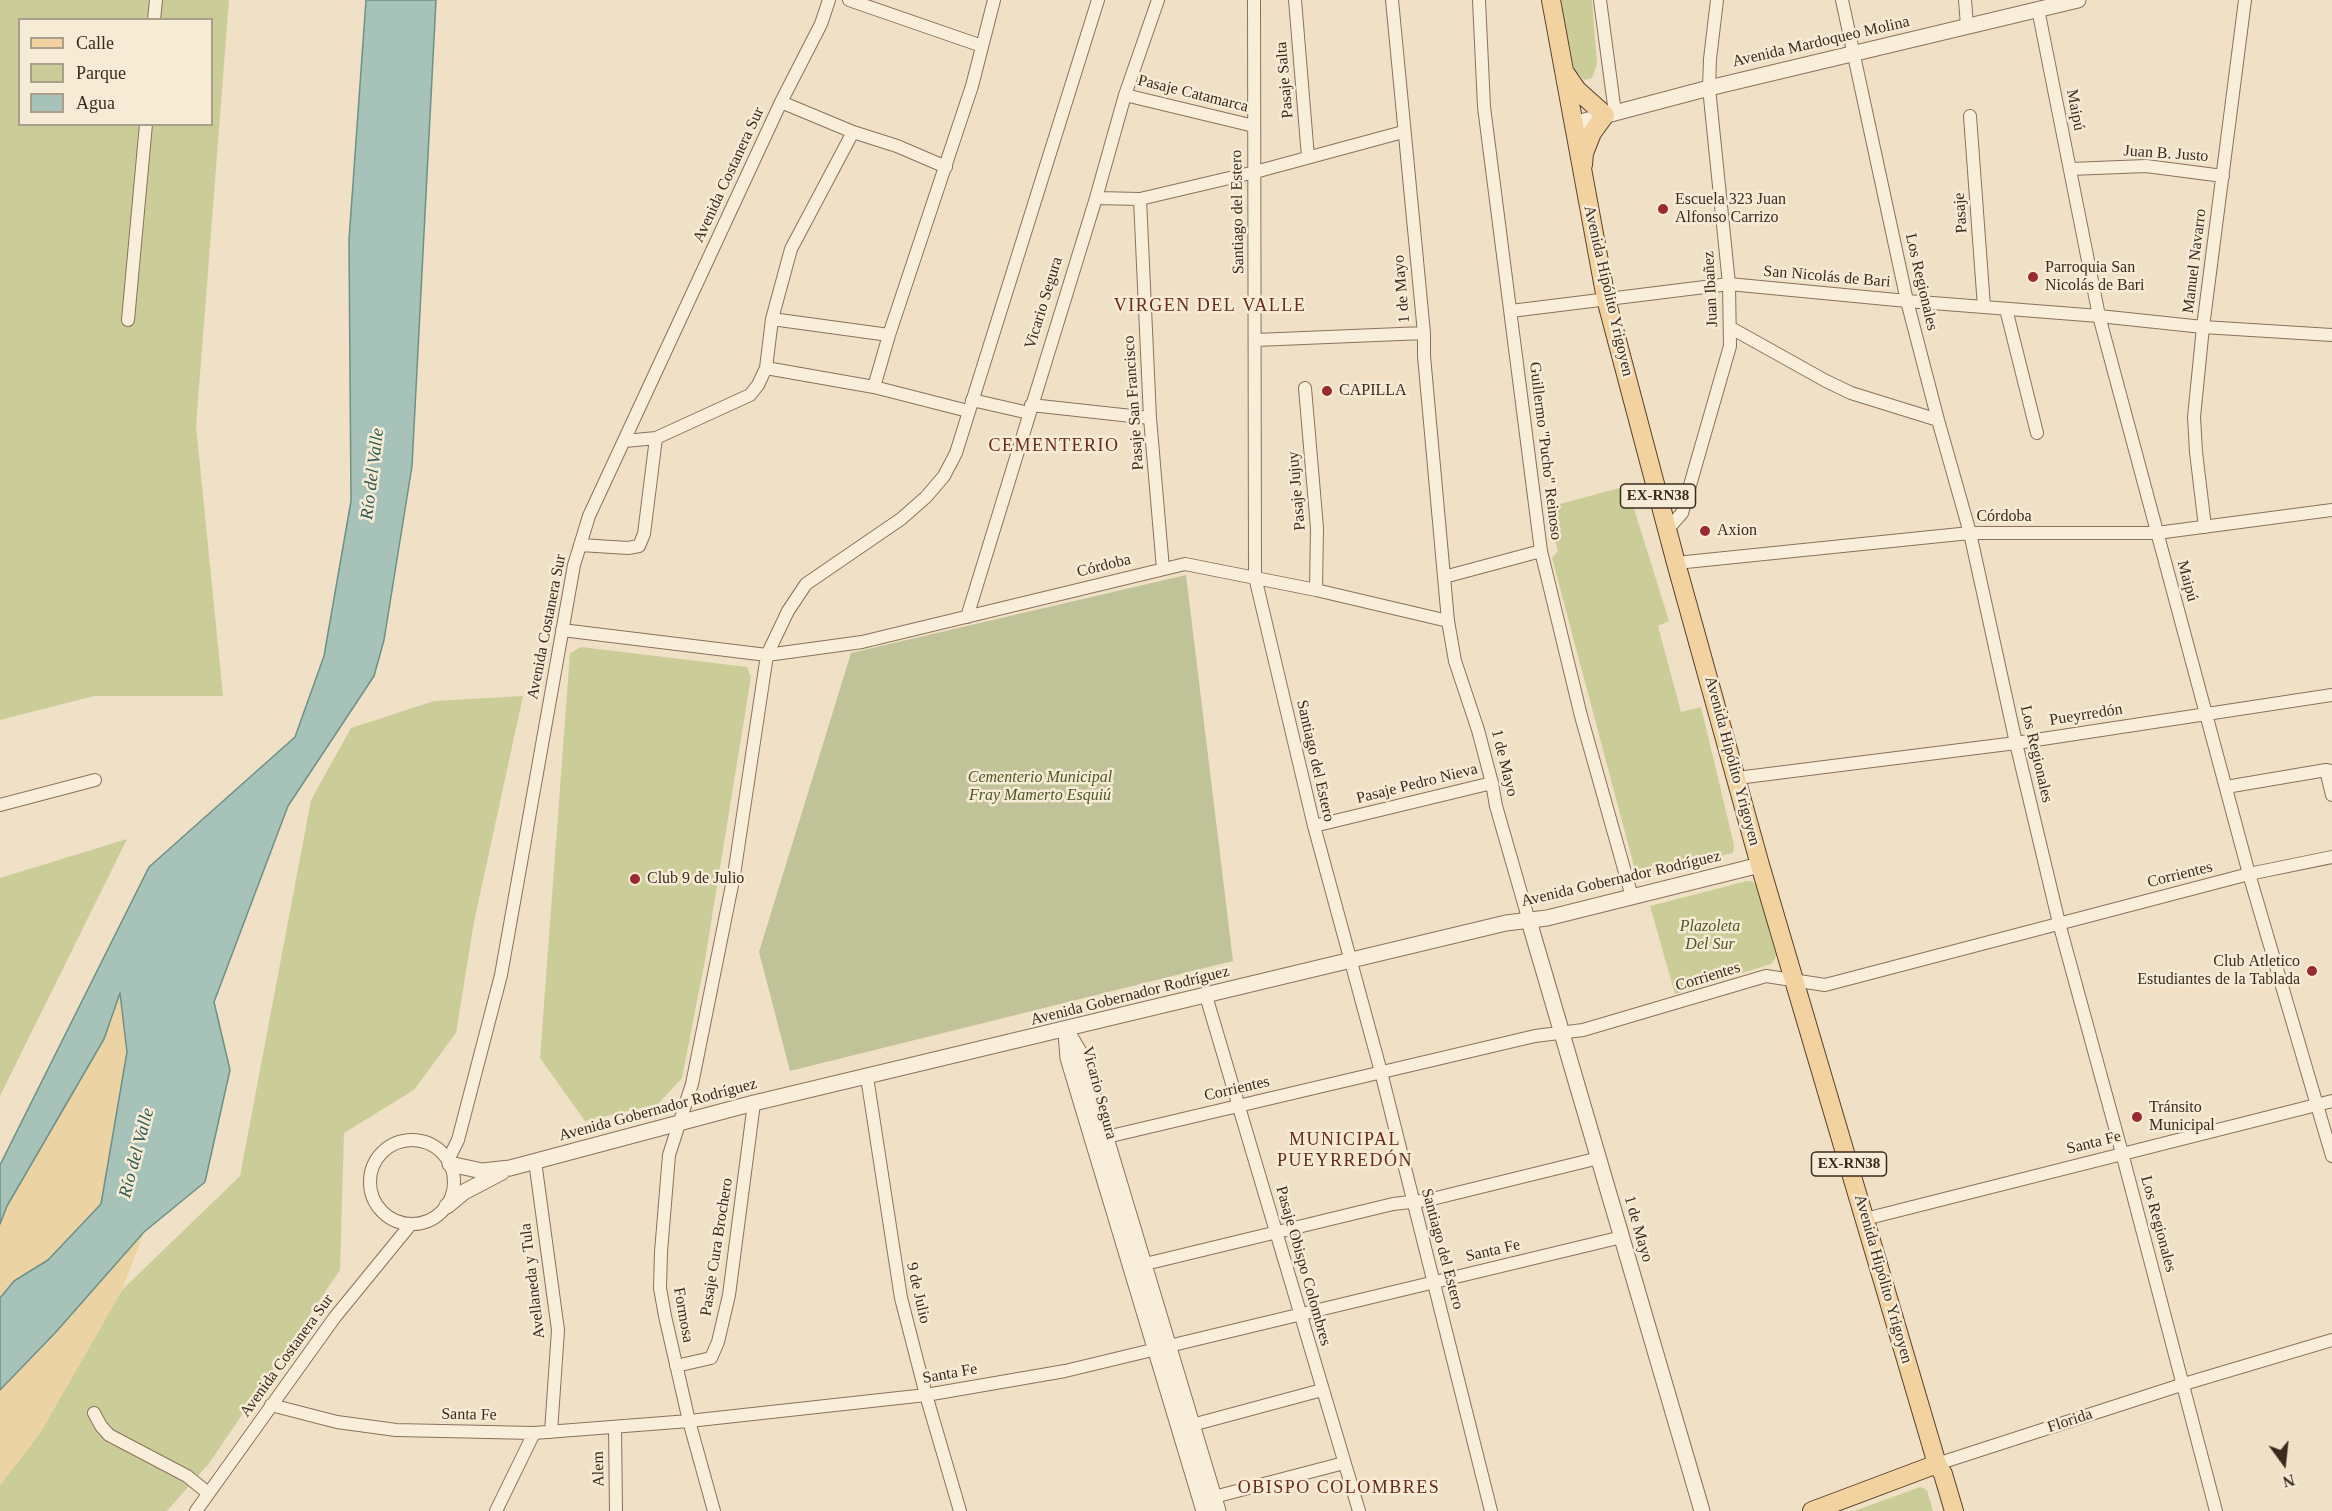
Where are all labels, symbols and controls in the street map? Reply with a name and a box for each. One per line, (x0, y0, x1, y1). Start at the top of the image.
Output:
street label: Avenida Mardoqueo Molina (1731, 12, 1911, 72)
legend (18, 18, 213, 126)
text: Calle (76, 33, 114, 53)
street label: Pasaje Salta (1272, 41, 1298, 119)
text: Parque (76, 63, 126, 83)
street label: Pasaje Catamarca (1136, 71, 1250, 117)
street label: Maipú (2062, 88, 2088, 132)
text: Agua (76, 93, 115, 113)
street label: Avenida Costanera Sur (689, 104, 769, 246)
street label: Juan B. Justo (2123, 141, 2209, 167)
street label: Santiago del Estero (1227, 150, 1249, 274)
place label: Escuela 323 Juan Alfonso Carrizo (1675, 190, 1786, 228)
street label: Pasaje (1950, 192, 1972, 234)
marker: Escuela 323 Juan Alfonso Carrizo (1656, 202, 1670, 216)
street label: Avenida Hipólito Yrigoyen (1579, 204, 1637, 378)
street label: Manuel Navarro (2179, 208, 2211, 314)
street label: Los Regionales (1901, 232, 1941, 332)
street label: Juan Ibañez (1699, 251, 1723, 327)
street label: 1 de Mayo (1389, 254, 1415, 324)
street label: Vicario Segura (1021, 255, 1067, 351)
place label: Parroquia San Nicolás de Bari (2045, 258, 2145, 296)
street label: San Nicolás de Bari (1763, 262, 1891, 292)
marker: Parroquia San Nicolás de Bari (2026, 270, 2040, 284)
district label: VIRGEN DEL VALLE (1114, 295, 1306, 317)
street label: Pasaje San Francisco (1120, 335, 1148, 471)
street label: Guillermo "Pucho" Reinoso (1525, 361, 1565, 541)
place label: CAPILLA (1339, 381, 1407, 401)
marker: CAPILLA (1320, 384, 1334, 398)
water label: Río del Valle (357, 427, 389, 521)
district label: CEMENTERIO (989, 435, 1119, 457)
street label: Pasaje Jujuy (1284, 451, 1310, 531)
road number: EX-RN38 (1620, 484, 1696, 508)
street label: Córdoba (1976, 507, 2032, 527)
place label: Axion (1717, 521, 1757, 541)
marker: Axion (1698, 524, 1712, 538)
street label: Córdoba (1075, 550, 1133, 582)
street label: Avenida Costanera Sur (524, 553, 570, 701)
street label: Maipú (2172, 558, 2202, 604)
street label: Avenida Hipólito Yrigoyen (1700, 674, 1764, 848)
street label: Santiago del Estero (1292, 698, 1338, 824)
street label: Pueyrredón (2048, 700, 2124, 730)
street label: Los Regionales (2016, 704, 2056, 804)
street label: 1 de Mayo (1486, 727, 1522, 799)
street label: Pasaje Pedro Nieva (1354, 760, 1480, 808)
park label: Cementerio Municipal Fray Mamerto Esquiú (968, 768, 1112, 806)
street label: Avenida Gobernador Rodríguez (1519, 847, 1723, 911)
street label: Corrientes (2145, 858, 2215, 892)
place label: Club 9 de Julio (647, 869, 744, 889)
marker: Club 9 de Julio (628, 872, 642, 886)
park label: Plazoleta Del Sur (1680, 917, 1740, 955)
place label: Club Atletico Estudiantes de la Tablada (2137, 952, 2300, 990)
street label: Corrientes (1673, 958, 1743, 996)
street label: Avenida Gobernador Rodríguez (1029, 962, 1231, 1030)
marker: Club Atletico Estudiantes de la Tablada (2305, 964, 2319, 978)
street label: Vicario Segura (1077, 1044, 1121, 1142)
street label: Corrientes (1202, 1072, 1272, 1106)
street label: Avenida Gobernador Rodríguez (557, 1074, 759, 1146)
place label: Tránsito Municipal (2149, 1098, 2215, 1136)
water label: Río del Valle (115, 1106, 159, 1200)
marker: Tránsito Municipal (2130, 1110, 2144, 1124)
street label: Santa Fe (2065, 1127, 2123, 1159)
district label: MUNICIPAL PUEYRREDÓN (1277, 1129, 1413, 1172)
road number: EX-RN38 (1812, 1152, 1886, 1176)
street label: Los Regionales (2136, 1174, 2180, 1274)
street label: Pasaje Cura Brochero (697, 1177, 737, 1317)
street label: Pasaje Obispo Colombres (1271, 1184, 1335, 1348)
street label: Santiago del Estero (1417, 1186, 1467, 1312)
street label: Avenida Hipólito Yrigoyen (1850, 1192, 1916, 1366)
street label: 1 de Mayo (1619, 1193, 1657, 1265)
street label: Avellaneda y Tula (516, 1222, 550, 1340)
street label: Santa Fe (1464, 1235, 1522, 1267)
street label: 9 de Julio (902, 1261, 934, 1325)
street label: Formosa (669, 1286, 697, 1344)
street label: Avenida Costanera Sur (236, 1291, 338, 1421)
street label: Santa Fe (921, 1360, 979, 1388)
street label: Santa Fe (441, 1405, 497, 1425)
street label: Florida (2045, 1405, 2095, 1437)
north arrow (2254, 1433, 2314, 1493)
street label: Alem (589, 1451, 609, 1487)
text: N (2281, 1471, 2297, 1491)
district label: OBISPO COLOMBRES (1238, 1477, 1440, 1499)

